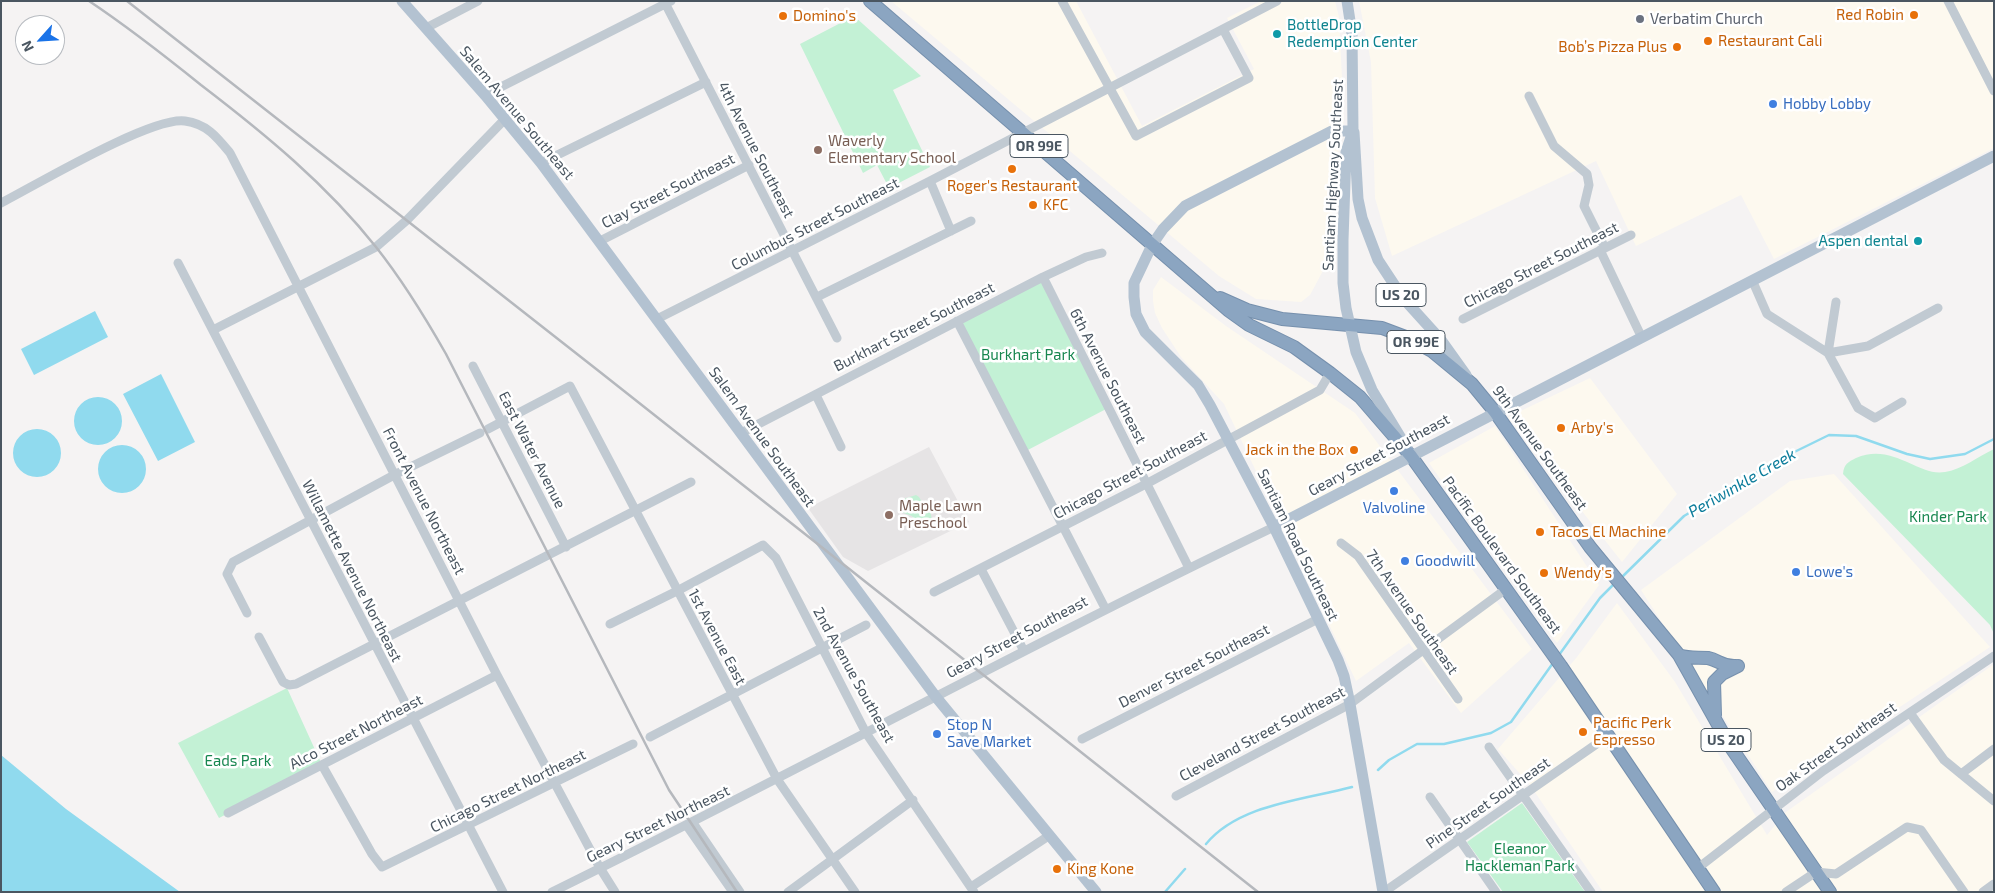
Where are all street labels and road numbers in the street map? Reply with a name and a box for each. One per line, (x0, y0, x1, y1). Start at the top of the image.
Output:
street label: Salem Avenue Southeast (456, 43, 578, 183)
street label: 4th Avenue Southeast (714, 79, 798, 221)
street label: Santiam Highway Southeast (1319, 79, 1347, 271)
road number: OR 99E (1010, 134, 1068, 158)
street label: Clay Street Southeast (598, 150, 738, 232)
street label: Columbus Street Southeast (728, 174, 902, 274)
street label: Chicago Street Southeast (1461, 218, 1621, 312)
street label: Burkhart Street Southeast (831, 279, 997, 375)
road number: US 20 (1376, 284, 1426, 306)
street label: 6th Avenue Southeast (1066, 305, 1150, 447)
road number: OR 99E (1387, 331, 1445, 354)
street label: Salem Avenue Southeast (705, 363, 819, 511)
street label: 9th Avenue Southeast (1489, 382, 1591, 514)
street label: East Water Avenue (495, 388, 569, 512)
street label: Geary Street Southeast (1305, 410, 1453, 500)
street label: Front Avenue Northeast (379, 424, 469, 578)
street label: Chicago Street Southeast (1050, 427, 1210, 523)
street label: Santiam Road Southeast (1253, 466, 1343, 624)
street label: Pacific Boulevard Southeast (1439, 473, 1565, 637)
street label: Willamette Avenue Northeast (298, 477, 406, 665)
street label: 7th Avenue Southeast (1362, 546, 1462, 678)
street label: 1st Avenue East (684, 586, 750, 688)
street label: Geary Street Southeast (943, 592, 1091, 682)
street label: 2nd Avenue Southeast (809, 604, 899, 746)
street label: Denver Street Southeast (1116, 620, 1272, 712)
street label: Cleveland Street Southeast (1176, 683, 1348, 785)
street label: Alco Street Northeast (286, 691, 426, 773)
street label: Oak Street Southeast (1772, 698, 1900, 796)
road number: US 20 (1701, 728, 1751, 752)
street label: Chicago Street Northeast (427, 745, 589, 837)
street label: Pine Street Southeast (1423, 753, 1553, 853)
street label: Geary Street Northeast (583, 781, 733, 867)

